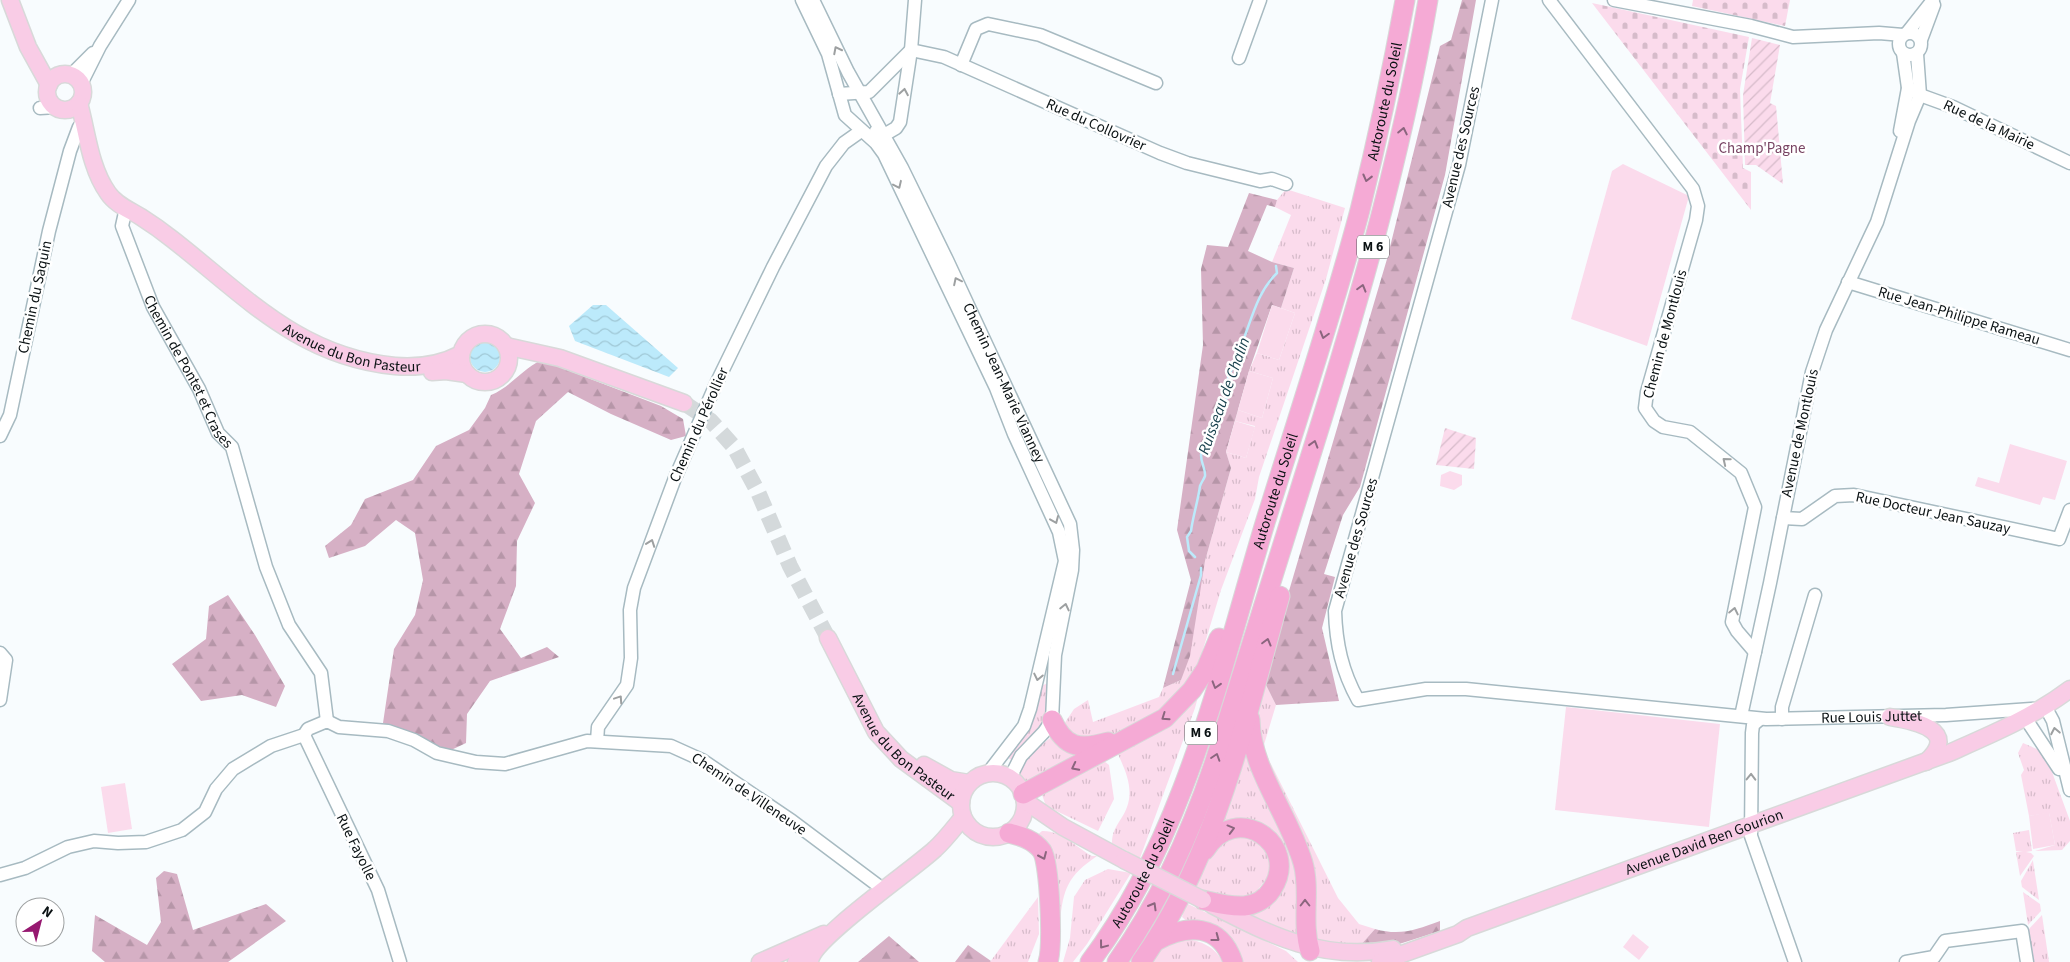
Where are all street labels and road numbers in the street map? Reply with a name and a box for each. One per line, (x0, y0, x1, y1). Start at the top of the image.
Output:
street label: Autoroute du Soleil (1362, 40, 1407, 163)
street label: Avenue des Sources (1437, 84, 1485, 210)
street label: Rue du Collovrier (1043, 94, 1150, 157)
street label: Rue de la Mairie (1940, 95, 2038, 155)
road number: M 6 (1357, 236, 1389, 258)
street label: Chemin du Saquin (13, 239, 57, 355)
street label: Chemin de Montlouis (1638, 267, 1692, 401)
street label: Rue Jean-Philippe Rameau (1875, 281, 2043, 351)
street label: Chemin de Pontet et Crases (139, 292, 238, 453)
street label: Chemin Jean-Marie Vianney (958, 299, 1050, 466)
street label: Avenue du Bon Pasteur (279, 318, 422, 377)
street label: Chemin du Pérollier (664, 363, 734, 486)
street label: Avenue de Montlouis (1776, 367, 1824, 499)
street label: Autoroute du Soleil (1247, 430, 1303, 551)
street label: Avenue des Sources (1329, 476, 1383, 600)
street label: Rue Docteur Jean Sauzay (1854, 486, 2012, 540)
street label: Avenue du Bon Pasteur (847, 689, 960, 806)
street label: Rue Louis Juttet (1821, 705, 1922, 728)
road number: M 6 (1185, 721, 1217, 744)
street label: Chemin de Villeneuve (687, 748, 811, 840)
street label: Avenue David Ben Gourion (1622, 804, 1786, 880)
street label: Rue Fayolle (331, 810, 381, 884)
street label: Autoroute du Soleil (1106, 815, 1180, 932)

